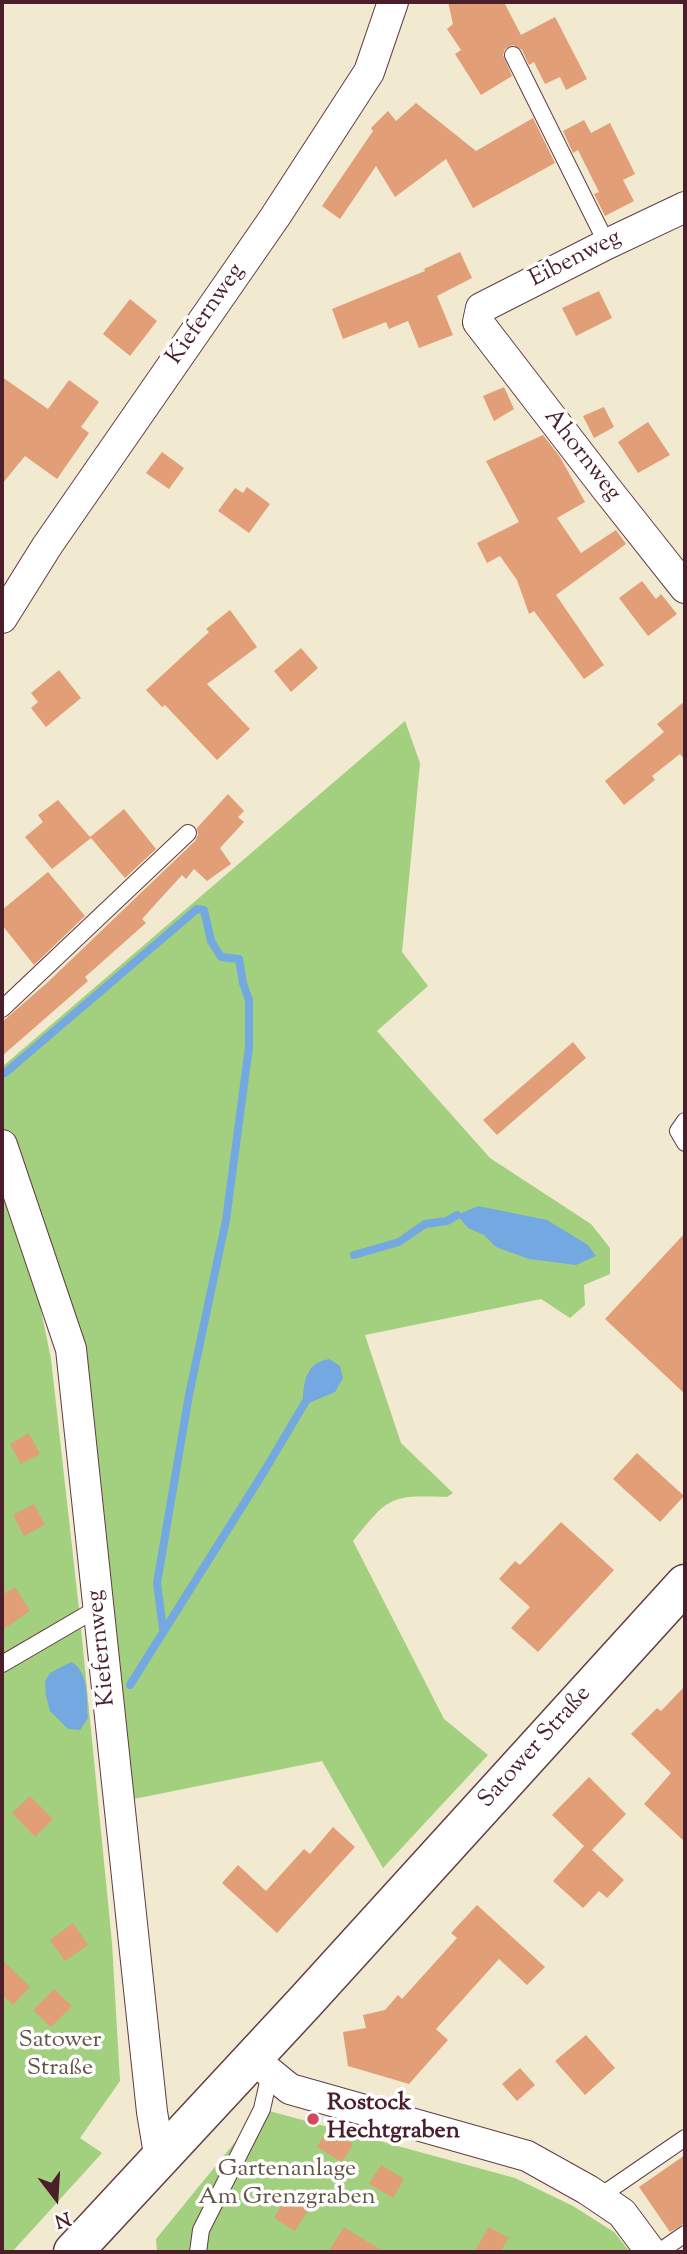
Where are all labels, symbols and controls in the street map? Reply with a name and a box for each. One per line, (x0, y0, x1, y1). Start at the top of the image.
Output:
street label: Eibenweg (525, 225, 627, 295)
street label: Kiefernweg (162, 259, 252, 371)
street label: Ahornweg (536, 404, 626, 508)
street label: Kiefernweg (83, 1588, 123, 1708)
street label: Satower Straße (474, 1681, 598, 1815)
park label: Satower Straße (18, 2028, 102, 2084)
place label: Rostock Hechtgraben (327, 2091, 460, 2147)
marker: Rostock Hechtgraben (305, 2111, 321, 2127)
park label: Gartenanlage Am Grenzgraben (198, 2157, 376, 2213)
north arrow (21, 2163, 91, 2233)
text: N (51, 2203, 73, 2234)

